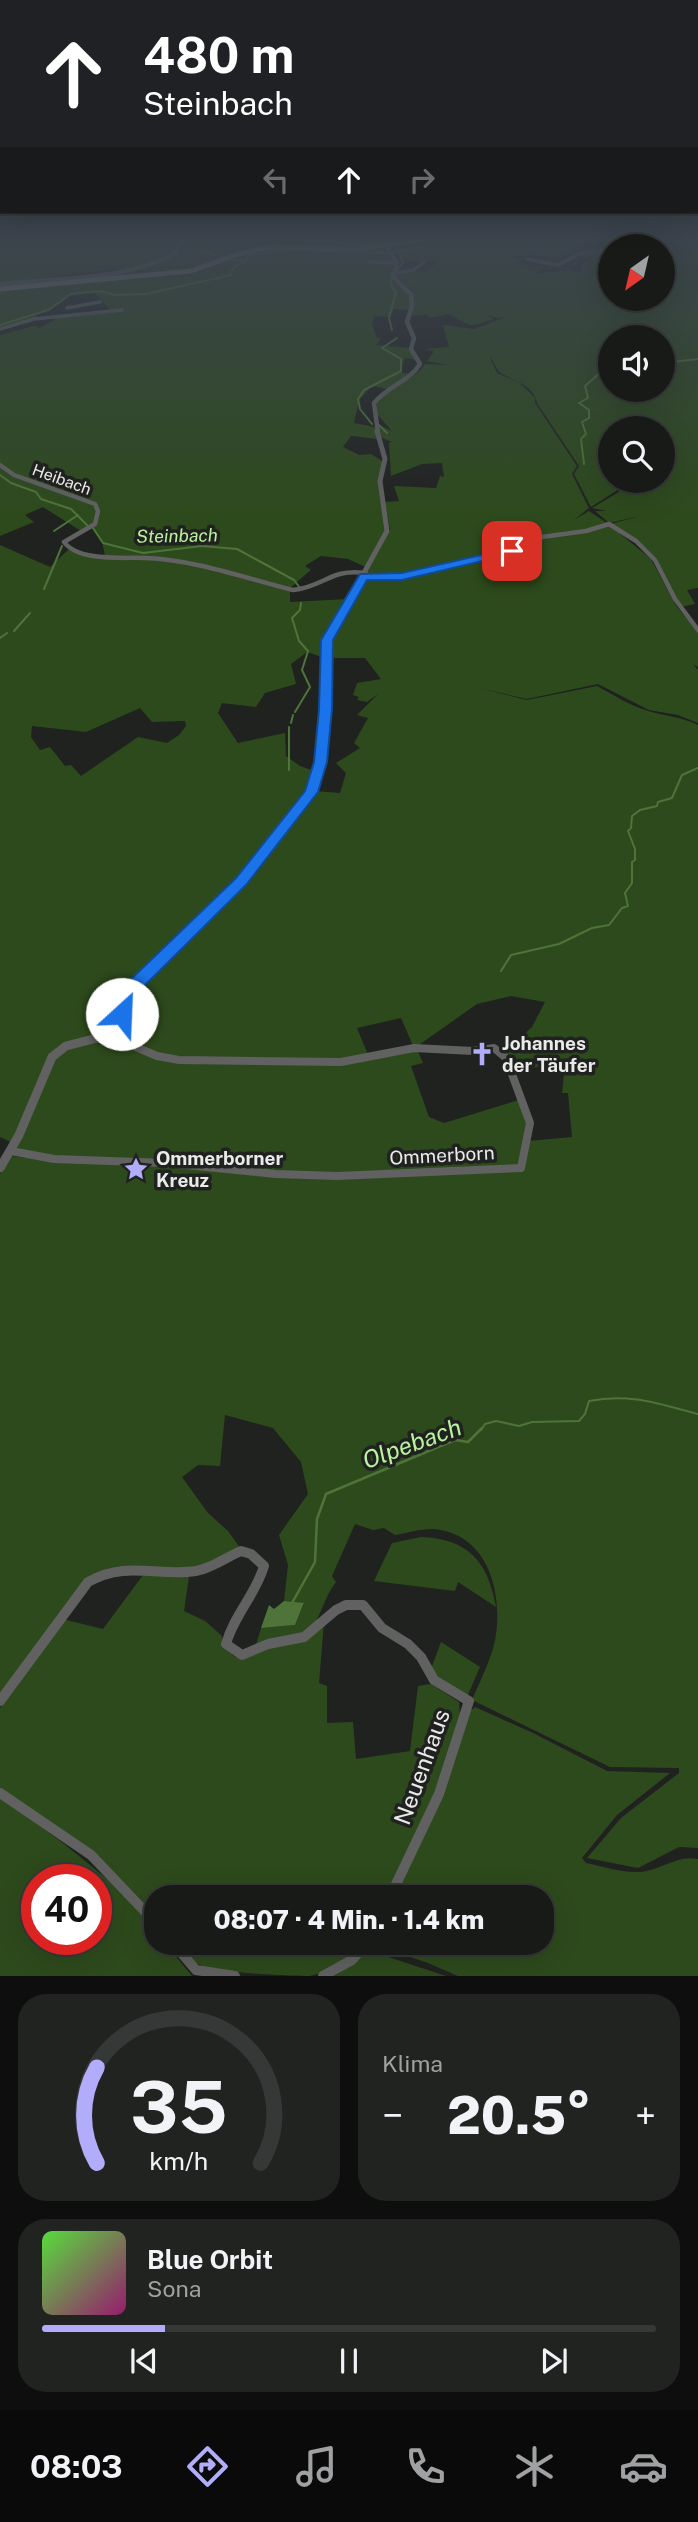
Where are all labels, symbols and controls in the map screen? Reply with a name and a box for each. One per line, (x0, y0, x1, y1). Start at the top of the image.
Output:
text: 480 m (143, 26, 294, 84)
icon: ahead (28, 28, 119, 119)
text: Steinbach (143, 85, 293, 122)
icon: left (257, 161, 295, 199)
icon: ahead (330, 161, 368, 199)
icon: right (403, 161, 441, 199)
north arrow (598, 234, 676, 312)
map controls (598, 234, 675, 493)
button: sound (598, 325, 675, 402)
button: search (598, 416, 675, 493)
street label: Heibach (30, 460, 94, 499)
pin (482, 521, 542, 581)
water label: Steinbach (136, 524, 218, 547)
icon: arrive (493, 532, 531, 570)
position arrow (85, 977, 159, 1051)
place label: Johannes der Täufer (502, 1032, 596, 1076)
church icon: Johannes der Täufer (468, 1040, 496, 1068)
street label: Ommerborn (389, 1141, 495, 1169)
place label: Ommerborner Kreuz (156, 1147, 284, 1191)
place icon: Ommerborner Kreuz (122, 1155, 150, 1183)
water label: Olpebach (358, 1412, 465, 1474)
street label: Neuenhaus (388, 1705, 455, 1828)
speed limit sign: 40 (21, 1864, 112, 1955)
text: 08:07 · 4 Min. · 1.4 km (214, 1904, 484, 1935)
text: Klima (382, 2050, 443, 2077)
text: 35 (130, 2065, 228, 2150)
text: 20.5° (447, 2085, 591, 2146)
text: − (382, 2093, 403, 2138)
text: + (635, 2093, 656, 2138)
text: km/h (150, 2146, 208, 2176)
text: Blue Orbit (147, 2244, 273, 2275)
text: Sona (147, 2275, 201, 2302)
icon: previous (125, 2342, 163, 2380)
icon: pause (330, 2342, 368, 2380)
icon: next (535, 2342, 573, 2380)
icon: directions (183, 2442, 232, 2491)
icon: music (292, 2442, 341, 2491)
icon: phone (401, 2442, 450, 2491)
icon: climate (510, 2442, 559, 2491)
icon: car (619, 2442, 668, 2491)
text: 08:03 (30, 2448, 122, 2485)

